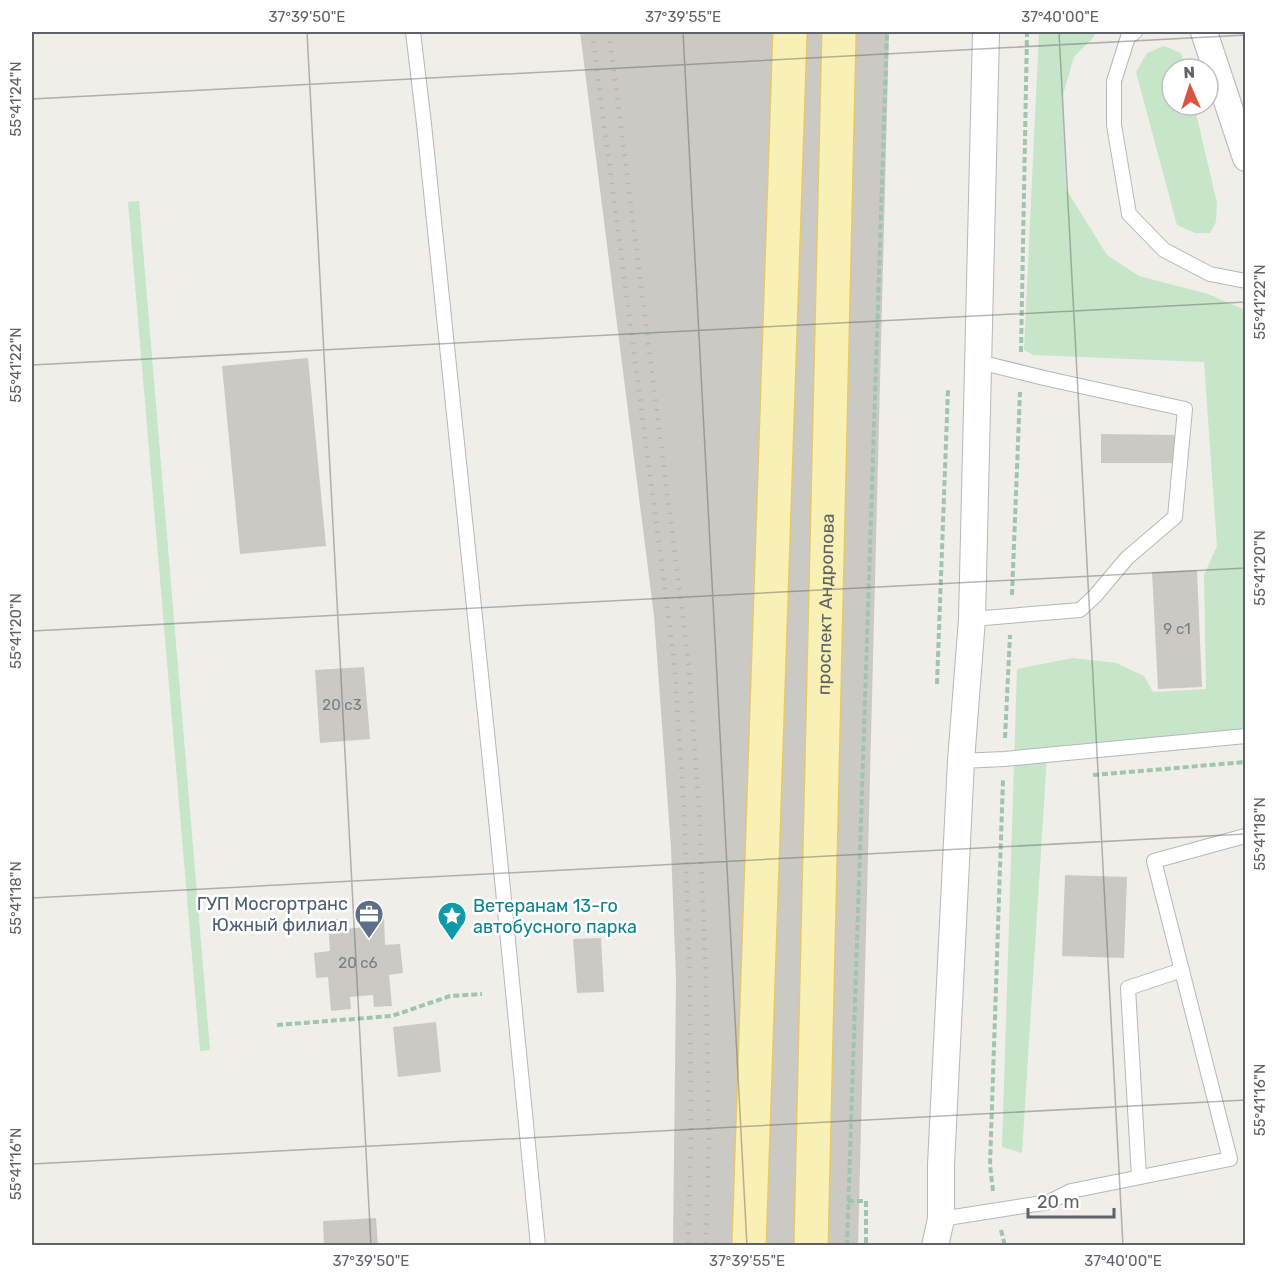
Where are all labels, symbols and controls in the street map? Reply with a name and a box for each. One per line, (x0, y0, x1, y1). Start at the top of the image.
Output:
text: 37°39'50"E (269, 8, 345, 26)
text: 37°39'55"E (645, 8, 721, 26)
text: 37°40'00"E (1021, 8, 1099, 26)
north arrow (1160, 57, 1220, 117)
text: 55°41'24"N (7, 61, 25, 137)
text: N (1183, 63, 1195, 82)
text: 55°41'22"N (1251, 264, 1269, 340)
text: 55°41'22"N (7, 327, 25, 403)
street label: проспект Андропова (813, 513, 839, 695)
text: 55°41'20"N (1251, 530, 1269, 606)
text: 55°41'20"N (7, 593, 25, 669)
house number: 9 с1 (1163, 620, 1191, 638)
house number: 20 с3 (322, 696, 362, 714)
text: 55°41'18"N (1251, 797, 1269, 871)
text: 55°41'18"N (7, 861, 25, 935)
place label: ГУП Мосгортранс Южный филиал (197, 893, 348, 936)
place label: Ветеранам 13-го автобусного парка (473, 895, 637, 938)
office icon: ГУП Мосгортранс Южный филиал (353, 898, 385, 940)
place icon: Ветеранам 13-го автобусного парка (436, 900, 468, 942)
house number: 20 с6 (338, 954, 378, 972)
text: 55°41'16"N (1251, 1064, 1269, 1136)
text: 55°41'16"N (7, 1128, 25, 1200)
scale bar (1028, 1181, 1114, 1219)
text: 20 m (1037, 1191, 1079, 1213)
text: 37°39'50"E (333, 1252, 409, 1270)
text: 37°39'55"E (709, 1252, 785, 1270)
text: 37°40'00"E (1084, 1252, 1162, 1270)

